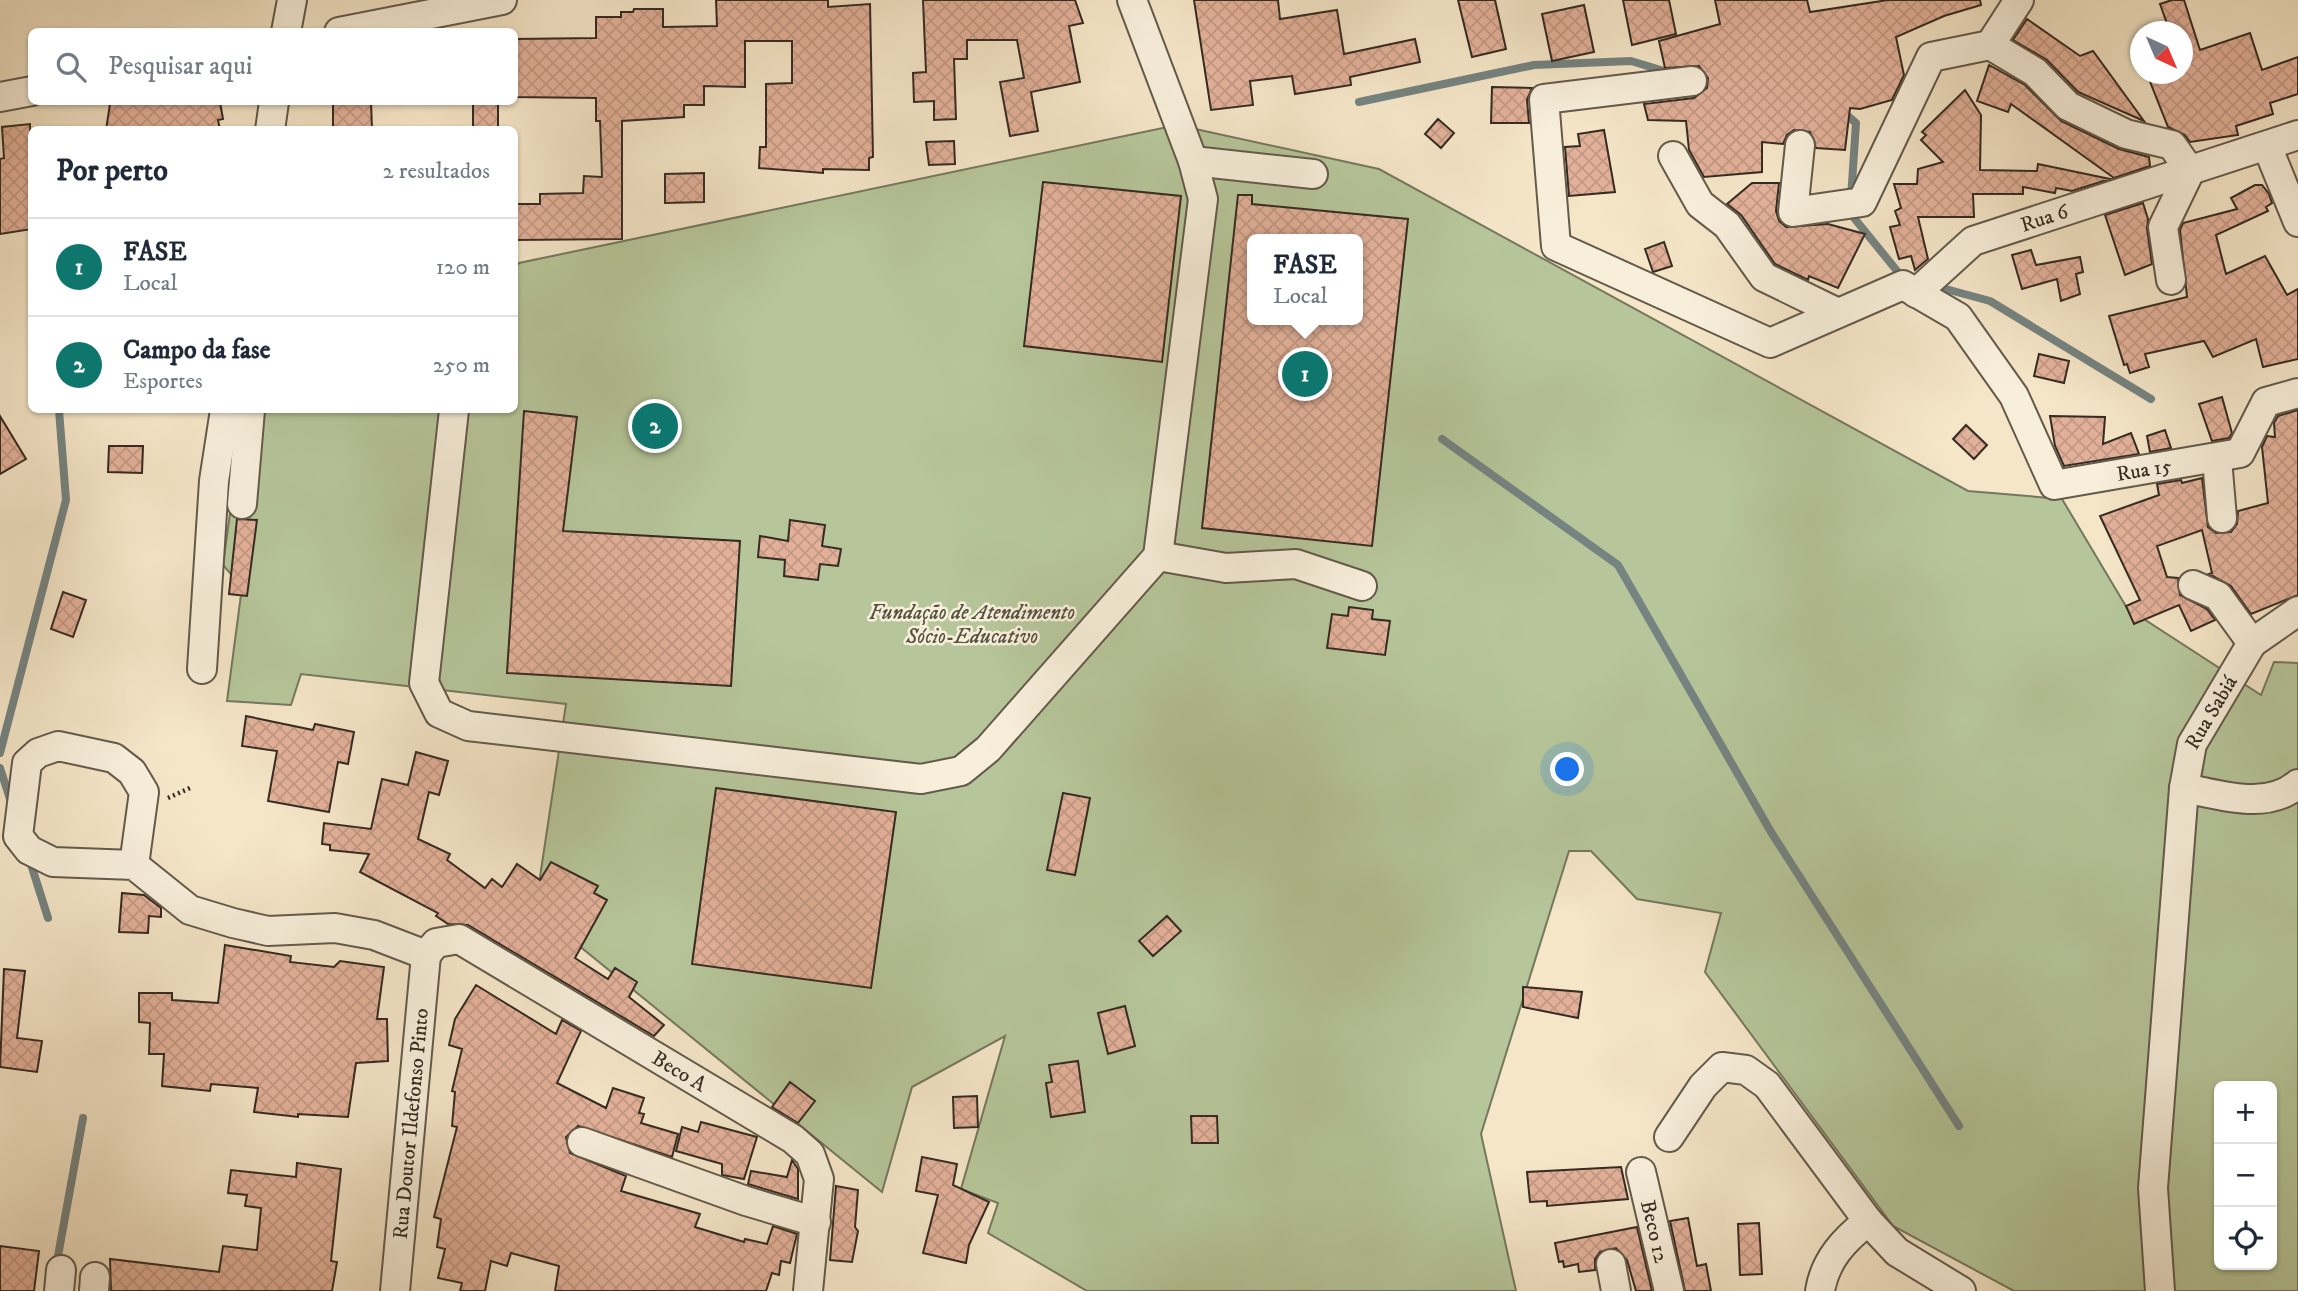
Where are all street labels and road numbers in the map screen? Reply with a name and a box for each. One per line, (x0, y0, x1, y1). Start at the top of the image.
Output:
street label: Rua 6 (2017, 199, 2073, 239)
street label: Rua 15 (2115, 453, 2174, 488)
street label: Rua Sabiá (2180, 671, 2244, 755)
street label: Rua Doutor Ildefonso Pinto (388, 1007, 435, 1240)
street label: Beco A (647, 1046, 712, 1099)
street label: Beco 12 (1634, 1198, 1674, 1266)

